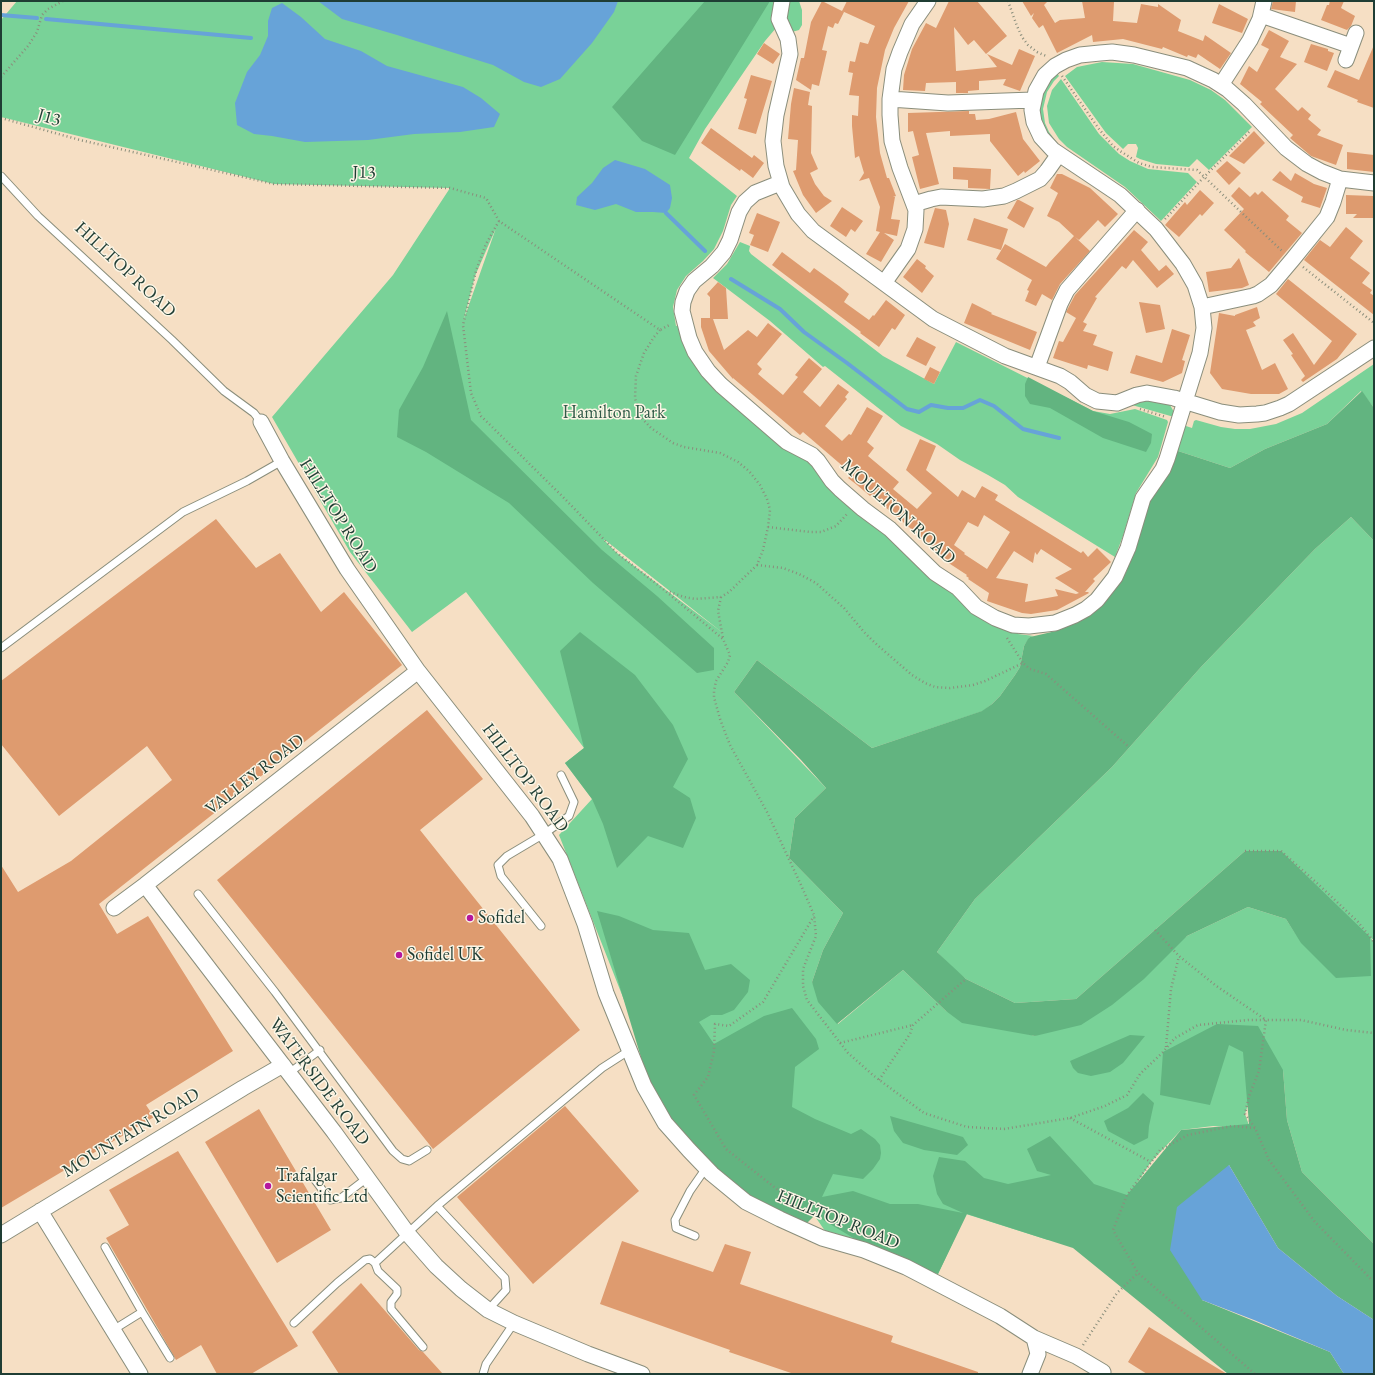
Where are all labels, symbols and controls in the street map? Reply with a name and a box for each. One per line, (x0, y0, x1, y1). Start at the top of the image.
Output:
street label: J13 (35, 104, 63, 132)
street label: J13 (352, 162, 376, 184)
street label: HILLTOP ROAD (70, 218, 180, 322)
park label: Hamilton Park (563, 402, 665, 424)
street label: HILLTOP ROAD (294, 455, 382, 577)
street label: MOULTON ROAD (836, 455, 960, 569)
street label: HILLTOP ROAD (477, 719, 573, 837)
street label: VALLEY ROAD (201, 730, 309, 820)
place label: Sofidel (478, 907, 525, 929)
marker: Sofidel (465, 913, 475, 923)
place label: Sofidel UK (407, 944, 483, 966)
marker: Sofidel UK (394, 950, 404, 960)
street label: WATERSIDE ROAD (264, 1014, 374, 1150)
street label: MOUNTAIN ROAD (58, 1083, 204, 1183)
place label: Trafalgar Scientific Ltd (276, 1165, 368, 1208)
marker: Trafalgar Scientific Ltd (263, 1181, 273, 1191)
street label: HILLTOP ROAD (773, 1186, 903, 1254)

